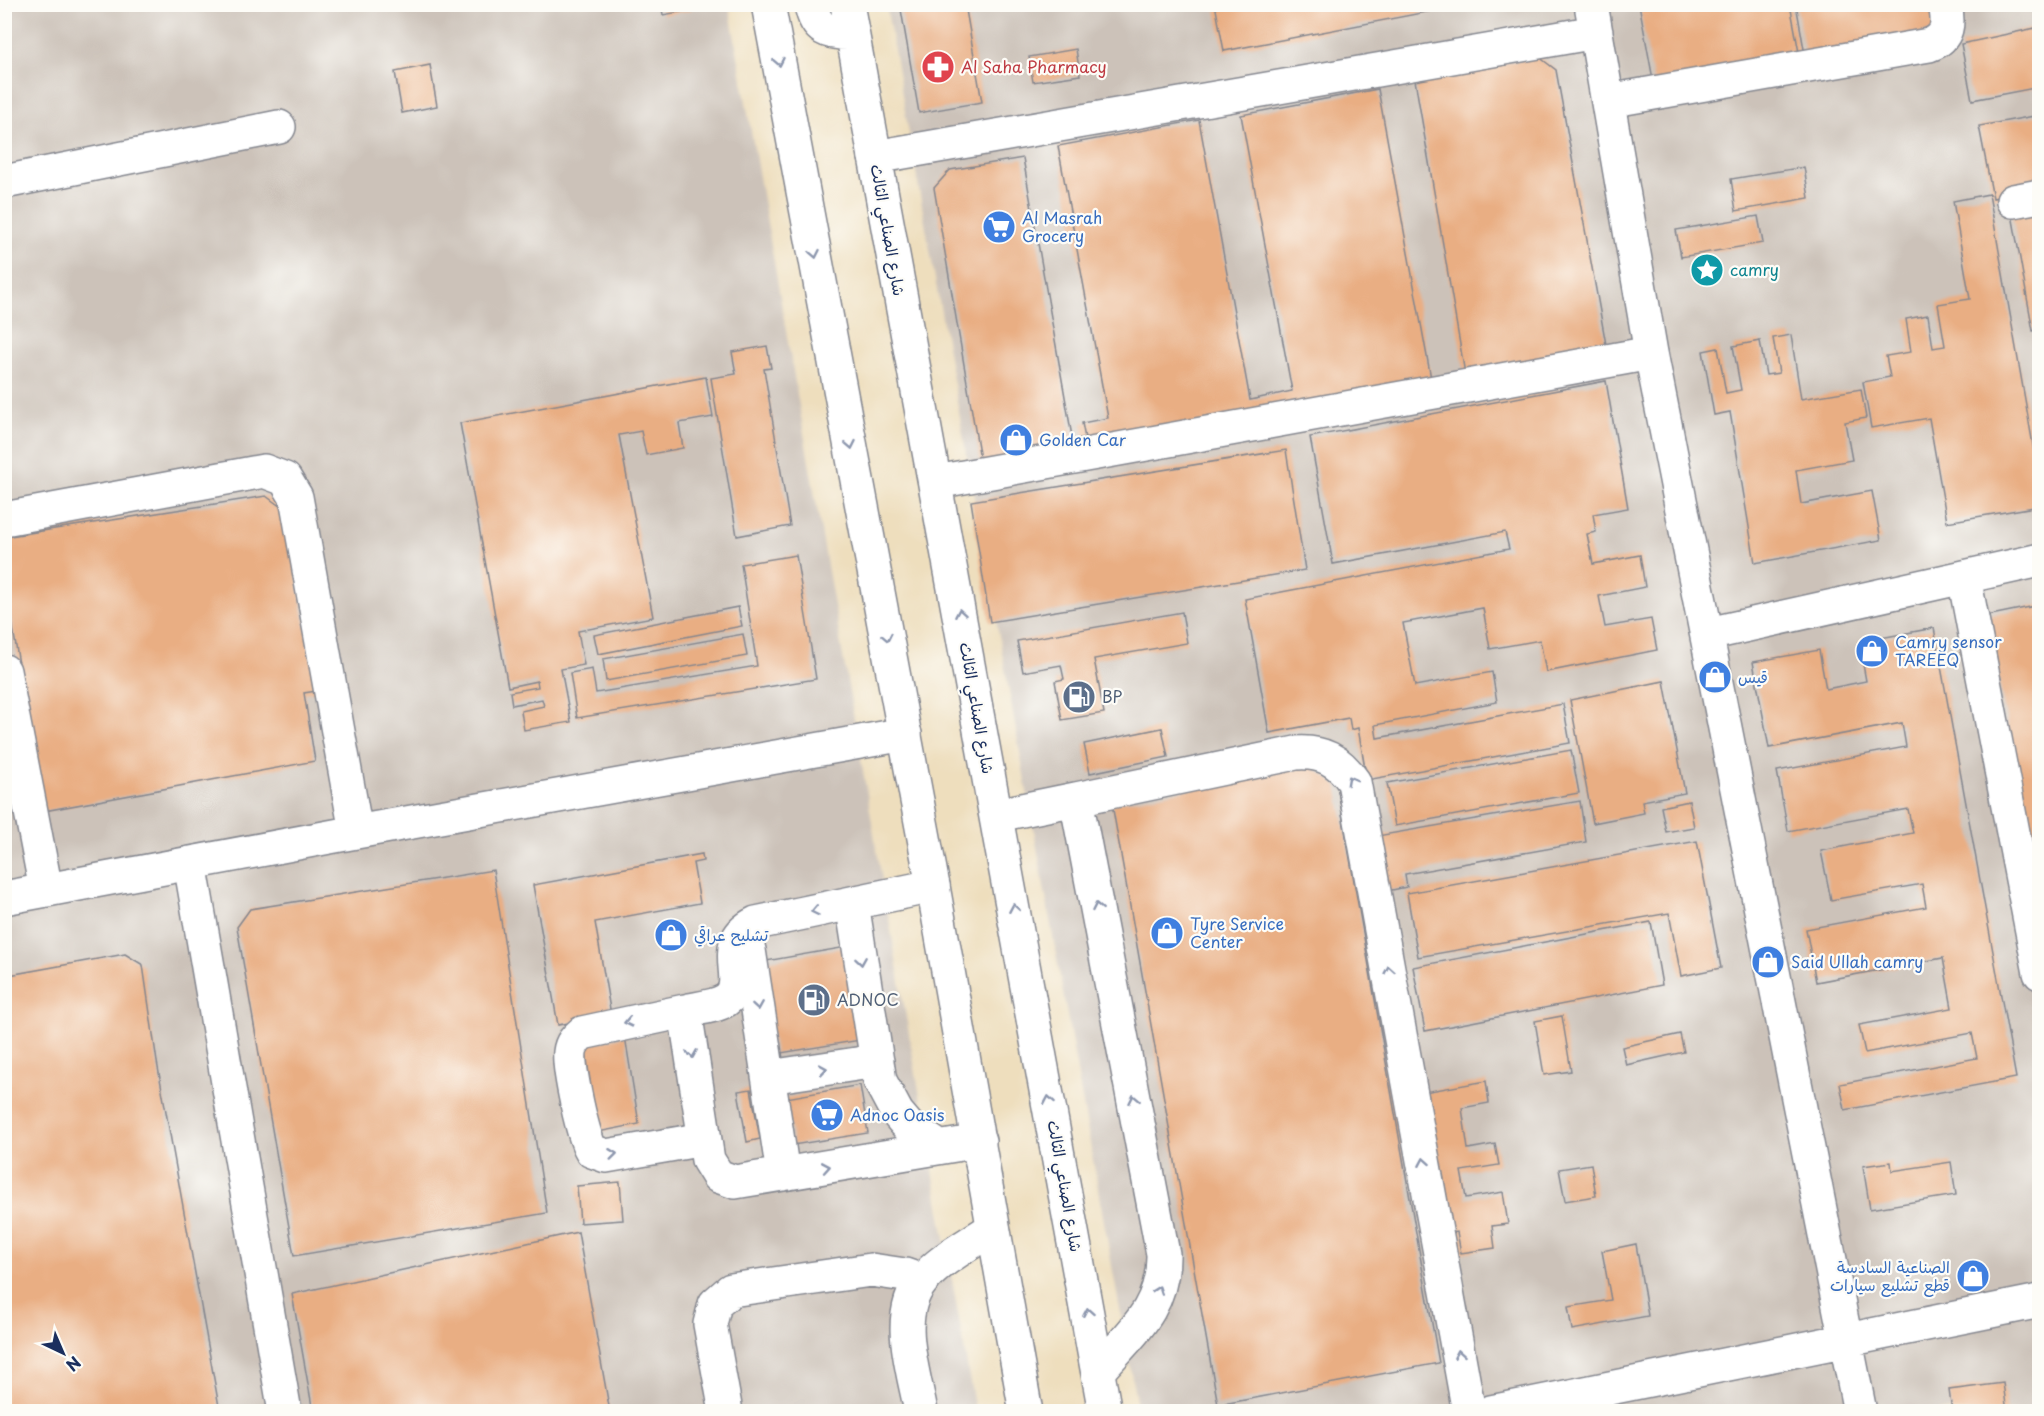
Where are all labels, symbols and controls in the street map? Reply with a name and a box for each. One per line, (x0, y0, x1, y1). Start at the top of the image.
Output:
pharmacy icon: Al Saha Pharmacy (920, 49, 956, 85)
place label: Al Saha Pharmacy (961, 54, 1107, 78)
one-way arrow (772, 57, 784, 67)
street label: شارع الصناعي الثالث (862, 162, 912, 298)
place label: Al Masrah Grocery (1022, 205, 1102, 247)
supermarket icon: Al Masrah Grocery (981, 209, 1017, 245)
one-way arrow (808, 248, 821, 258)
place icon: camry (1689, 252, 1725, 288)
place label: camry (1730, 257, 1779, 281)
shop icon: Golden Car (998, 422, 1034, 458)
place label: Golden Car (1039, 427, 1127, 451)
one-way arrow (844, 440, 857, 450)
one-way arrow (954, 609, 967, 619)
place label: Camry sensor TAREEQ (1895, 629, 2002, 671)
one-way arrow (880, 632, 893, 642)
shop icon: Camry sensor TAREEQ (1854, 633, 1890, 669)
street label: شارع الصناعي الثالث (951, 640, 1001, 776)
shop icon: قيس (1697, 659, 1733, 695)
place label: قيس (1738, 664, 1768, 688)
fuel station icon: BP (1061, 679, 1097, 715)
place label: BP (1102, 684, 1123, 708)
one-way arrow (1347, 776, 1358, 786)
one-way arrow (1091, 902, 1104, 912)
one-way arrow (810, 904, 820, 917)
one-way arrow (1008, 904, 1021, 914)
place label: Tyre Service Center (1190, 911, 1284, 953)
shop icon: Tyre Service Center (1149, 915, 1185, 951)
shop icon: تشليح عراقي (653, 917, 689, 953)
place label: تشليح عراقي (694, 922, 769, 947)
shop icon: Said Ullah camry (1750, 944, 1786, 980)
place label: Said Ullah camry (1791, 949, 1923, 973)
one-way arrow (854, 955, 867, 965)
one-way arrow (1384, 965, 1396, 975)
fuel station icon: ADNOC (796, 982, 832, 1018)
place label: ADNOC (837, 987, 899, 1011)
one-way arrow (751, 1001, 764, 1011)
one-way arrow (623, 1015, 633, 1028)
one-way arrow (685, 1049, 697, 1059)
one-way arrow (818, 1063, 828, 1075)
one-way arrow (1128, 1094, 1140, 1103)
one-way arrow (1043, 1095, 1056, 1105)
supermarket icon: Adnoc Oasis (809, 1097, 845, 1133)
place label: Adnoc Oasis (850, 1102, 944, 1126)
street label: شارع الصناعي الثالث (1039, 1118, 1089, 1254)
one-way arrow (608, 1148, 618, 1161)
one-way arrow (1418, 1157, 1431, 1167)
one-way arrow (821, 1161, 831, 1173)
place label: الصناعية السادسة قطع تشليع سيارات (1830, 1254, 1950, 1297)
shop icon: الصناعية السادسة قطع تشليع سيارات (1955, 1258, 1991, 1294)
one-way arrow (1151, 1285, 1164, 1296)
one-way arrow (1082, 1308, 1095, 1318)
north arrow (33, 1323, 93, 1383)
one-way arrow (1453, 1349, 1466, 1359)
text: N (61, 1351, 87, 1378)

